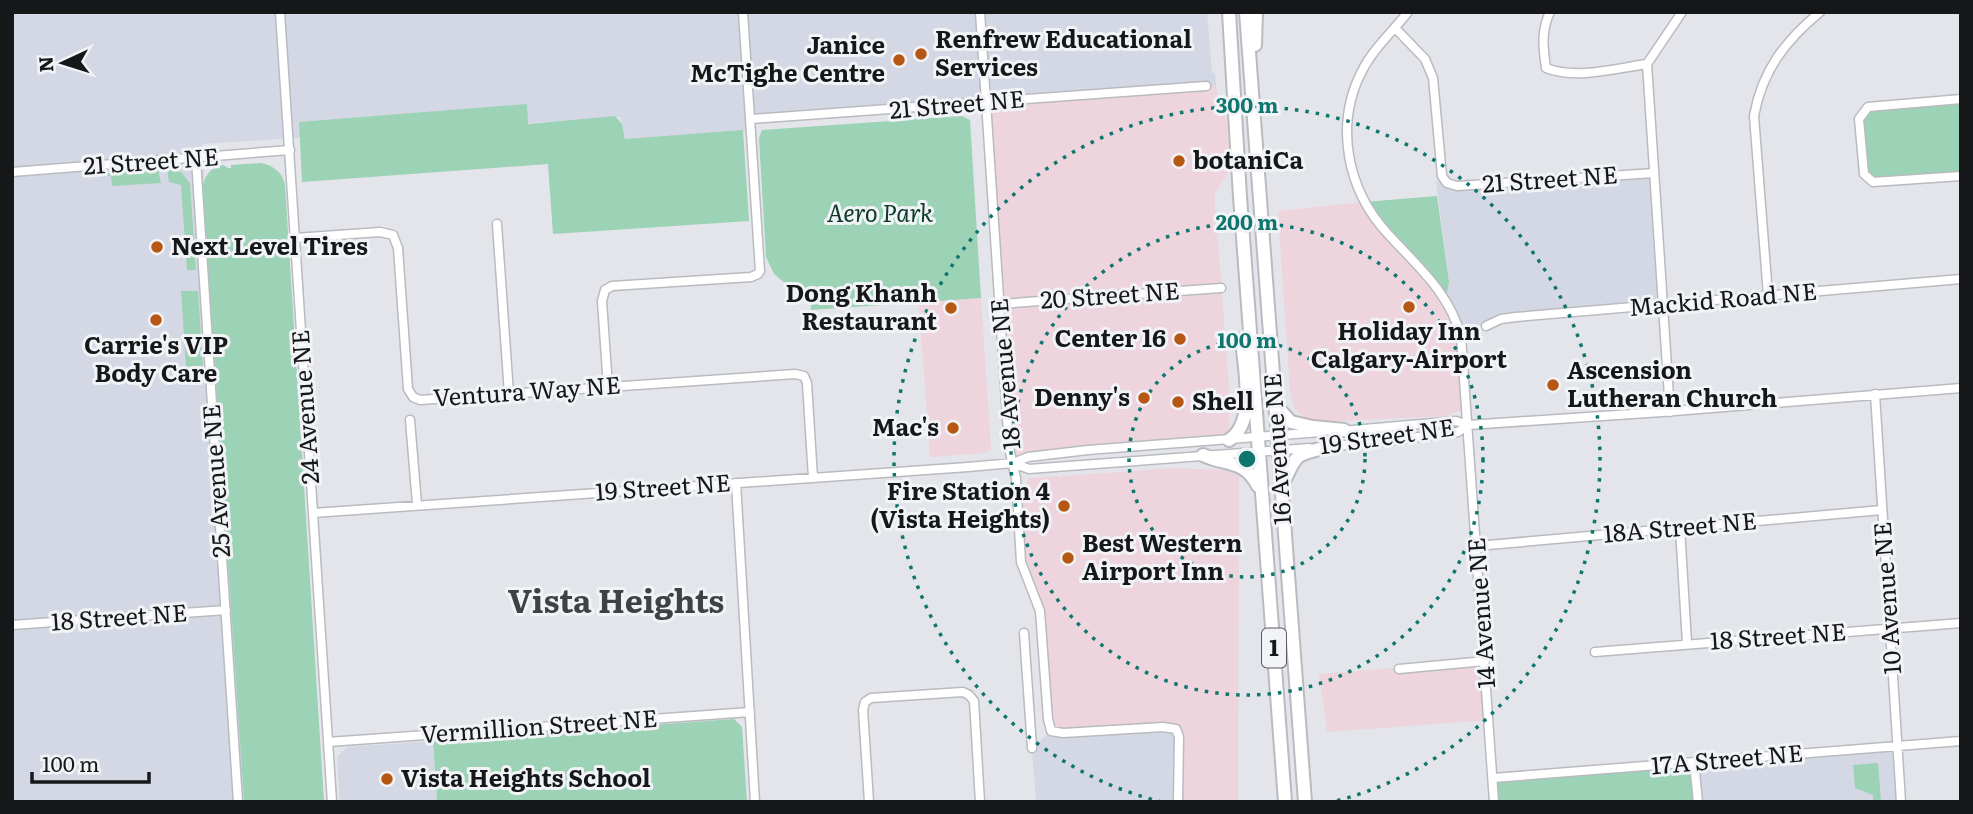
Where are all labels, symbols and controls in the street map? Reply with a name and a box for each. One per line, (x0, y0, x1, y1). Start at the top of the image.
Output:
place label: Renfrew Educational Services (935, 20, 1192, 83)
place label: Janice McTighe Centre (690, 26, 885, 89)
north arrow (28, 28, 98, 98)
marker: Renfrew Educational Services (913, 46, 929, 62)
marker: Janice McTighe Centre (891, 52, 907, 68)
text: N (31, 55, 60, 73)
street label: 21 Street NE (888, 79, 1026, 126)
text: 300 m (1216, 88, 1278, 119)
street label: 21 Street NE (82, 137, 220, 182)
place label: botaniCa (1193, 141, 1304, 176)
marker: botaniCa (1171, 153, 1187, 169)
street label: 21 Street NE (1481, 155, 1619, 200)
park label: Aero Park (827, 194, 934, 229)
text: 200 m (1216, 205, 1278, 236)
place label: Next Level Tires (171, 227, 368, 262)
marker: Next Level Tires (149, 239, 165, 255)
street label: 20 Street NE (1039, 271, 1181, 316)
street label: Mackid Road NE (1627, 272, 1818, 323)
place label: Dong Khanh Restaurant (785, 274, 937, 337)
street label: 18 Avenue NE (979, 297, 1028, 452)
marker: Holiday Inn Calgary-Airport (1401, 299, 1417, 315)
marker: Dong Khanh Restaurant (943, 300, 959, 316)
marker: Carrie's VIP Body Care (148, 312, 164, 328)
place label: Holiday Inn Calgary-Airport (1311, 312, 1508, 375)
place label: Center 16 (1054, 319, 1166, 354)
text: 100 m (1217, 323, 1277, 354)
place label: Carrie's VIP Body Care (84, 326, 228, 389)
street label: 24 Avenue NE (281, 329, 326, 486)
marker: Center 16 (1172, 331, 1188, 347)
place label: Ascension Lutheran Church (1567, 351, 1777, 414)
street label: Ventura Way NE (432, 365, 622, 414)
street label: 16 Avenue NE (1253, 372, 1298, 526)
marker: Ascension Lutheran Church (1545, 377, 1561, 393)
place label: Denny's (1034, 378, 1130, 413)
place label: Shell (1192, 382, 1254, 417)
marker: Denny's (1136, 390, 1152, 406)
marker: Shell (1170, 394, 1186, 410)
street label: 25 Avenue NE (192, 403, 237, 559)
place label: Mac's (872, 408, 939, 443)
street label: 19 Street NE (1317, 408, 1456, 461)
marker: Mac's (945, 420, 961, 436)
centre of rings (1235, 447, 1259, 471)
street label: 19 Street NE (594, 463, 732, 508)
place label: Fire Station 4 (Vista Heights) (870, 472, 1051, 535)
marker: Fire Station 4 (Vista Heights) (1056, 498, 1072, 514)
street label: 18A Street NE (1601, 501, 1758, 550)
street label: 10 Avenue NE (1863, 521, 1908, 676)
place label: Best Western Airport Inn (1082, 524, 1243, 587)
street label: 14 Avenue NE (1457, 537, 1502, 690)
marker: Best Western Airport Inn (1060, 550, 1076, 566)
district label: Vista Heights (508, 575, 724, 623)
street label: 18 Street NE (49, 593, 188, 638)
street label: 18 Street NE (1708, 612, 1847, 657)
road number: 1 (1262, 628, 1286, 668)
street label: Vermillion Street NE (419, 699, 659, 750)
street label: 17A Street NE (1649, 733, 1804, 782)
scale bar (32, 740, 149, 784)
text: 100 m (42, 747, 99, 778)
place label: Vista Heights School (401, 759, 651, 794)
marker: Vista Heights School (379, 771, 395, 787)

